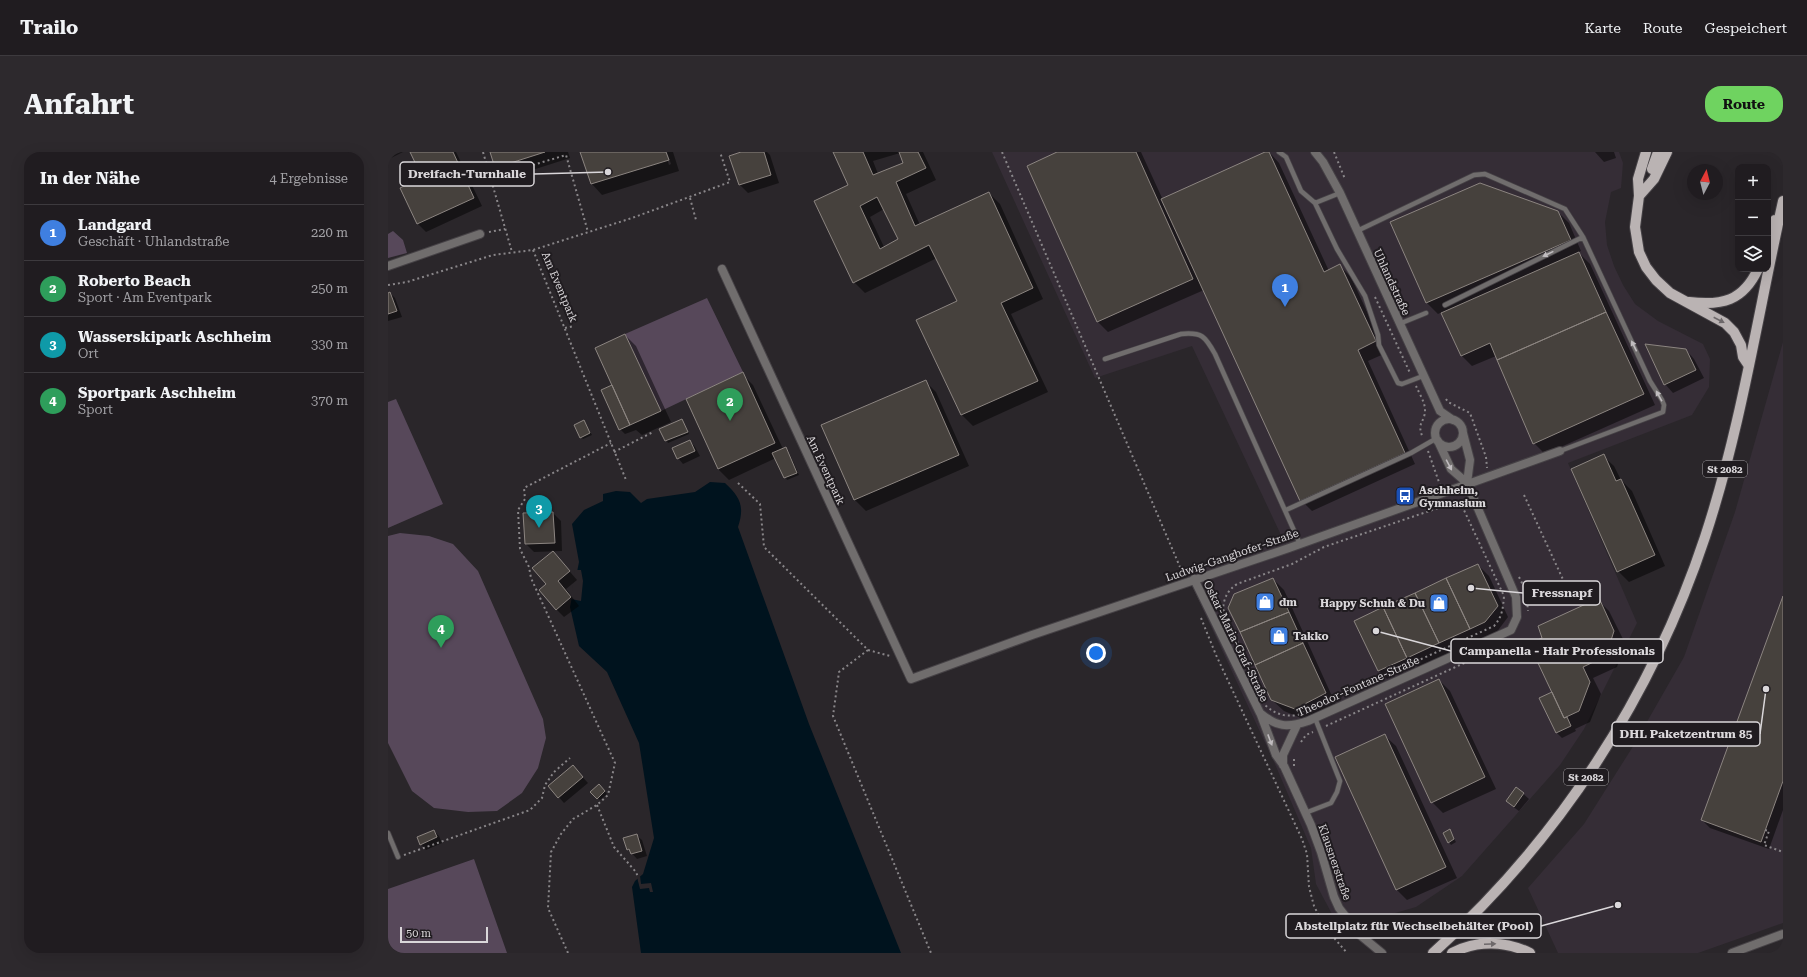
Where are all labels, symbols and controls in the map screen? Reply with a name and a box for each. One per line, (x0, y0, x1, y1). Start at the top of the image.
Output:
text: Trailo (20, 16, 78, 39)
text: Karte (1585, 20, 1621, 36)
text: Route (1643, 20, 1683, 36)
text: Gespeichert (1705, 20, 1787, 36)
button: Route (1705, 86, 1783, 122)
text: Anfahrt (24, 88, 134, 121)
callout: Dreifach-Turnhalle (400, 162, 534, 186)
north arrow (1687, 164, 1723, 200)
map controls (1735, 164, 1771, 272)
button: + (1735, 164, 1771, 200)
text: Dreifach-Turnhalle (408, 167, 526, 181)
text: In der Nähe (40, 168, 140, 188)
text: 4 Ergebnisse (270, 171, 348, 186)
button: − (1735, 200, 1771, 236)
text: Landgard (78, 216, 151, 234)
text: 1 (49, 225, 57, 240)
text: 220 m (311, 225, 348, 240)
text: Geschäft · Uhlandstraße (78, 234, 229, 249)
button: layers (1735, 236, 1771, 272)
street label: Uhlandstraße (1370, 247, 1413, 318)
street label: Am Eventpark (539, 250, 580, 324)
one-way arrow (1542, 251, 1553, 257)
text: Roberto Beach (78, 272, 191, 290)
pin: 1 (1272, 274, 1298, 307)
text: 2 (49, 281, 57, 296)
text: 250 m (311, 281, 348, 296)
text: Sport · Am Eventpark (78, 290, 212, 305)
one-way arrow (1713, 316, 1725, 323)
text: Wasserskipark Aschheim (78, 328, 271, 346)
text: 3 (49, 337, 57, 352)
text: 330 m (311, 337, 348, 352)
one-way arrow (1631, 340, 1637, 352)
text: Ort (78, 346, 99, 361)
text: Sportpark Aschheim (78, 384, 236, 402)
pin: 2 (717, 388, 743, 421)
one-way arrow (1656, 390, 1662, 402)
text: 4 (49, 393, 57, 408)
text: 370 m (311, 393, 348, 408)
text: Sport (78, 402, 113, 417)
street label: Am Eventpark (804, 433, 847, 507)
one-way arrow (1446, 459, 1453, 471)
road number: St 2082 (1703, 461, 1747, 477)
place label: Aschheim, Gymnasium (1419, 484, 1486, 510)
bus stop icon: Aschheim, Gymnasium (1394, 485, 1416, 507)
pin: 3 (526, 495, 552, 528)
street label: Ludwig-Ganghofer-Straße (1164, 527, 1301, 584)
street label: Oskar-Maria-Graf-Straße (1200, 578, 1271, 704)
callout: Fressnapf (1523, 581, 1600, 605)
text: Fressnapf (1532, 586, 1593, 600)
shop icon: dm (1254, 591, 1276, 613)
shop icon: Happy Schuh & Du (1428, 592, 1450, 614)
place label: dm (1279, 596, 1297, 609)
place label: Happy Schuh & Du (1320, 597, 1426, 610)
pin: 4 (428, 615, 454, 648)
shop icon: Takko (1268, 625, 1290, 647)
place label: Takko (1293, 630, 1329, 643)
callout: Campanella - Hair Professionals (1451, 639, 1663, 663)
your location (1086, 643, 1106, 663)
text: Campanella - Hair Professionals (1459, 644, 1655, 658)
street label: Theodor-Fontane-Straße (1295, 654, 1421, 719)
callout: DHL Paketzentrum 85 (1612, 722, 1760, 746)
text: DHL Paketzentrum 85 (1620, 727, 1753, 741)
one-way arrow (1268, 735, 1274, 747)
road number: St 2082 (1564, 769, 1608, 785)
street label: Klausnerstraße (1315, 822, 1354, 902)
callout: Abstellplatz für Wechselbehälter (Pool) (1286, 914, 1541, 938)
text: Abstellplatz für Wechselbehälter (Pool) (1295, 919, 1533, 933)
scale bar (400, 925, 488, 944)
text: 50 m (406, 927, 431, 940)
one-way arrow (1484, 940, 1496, 947)

